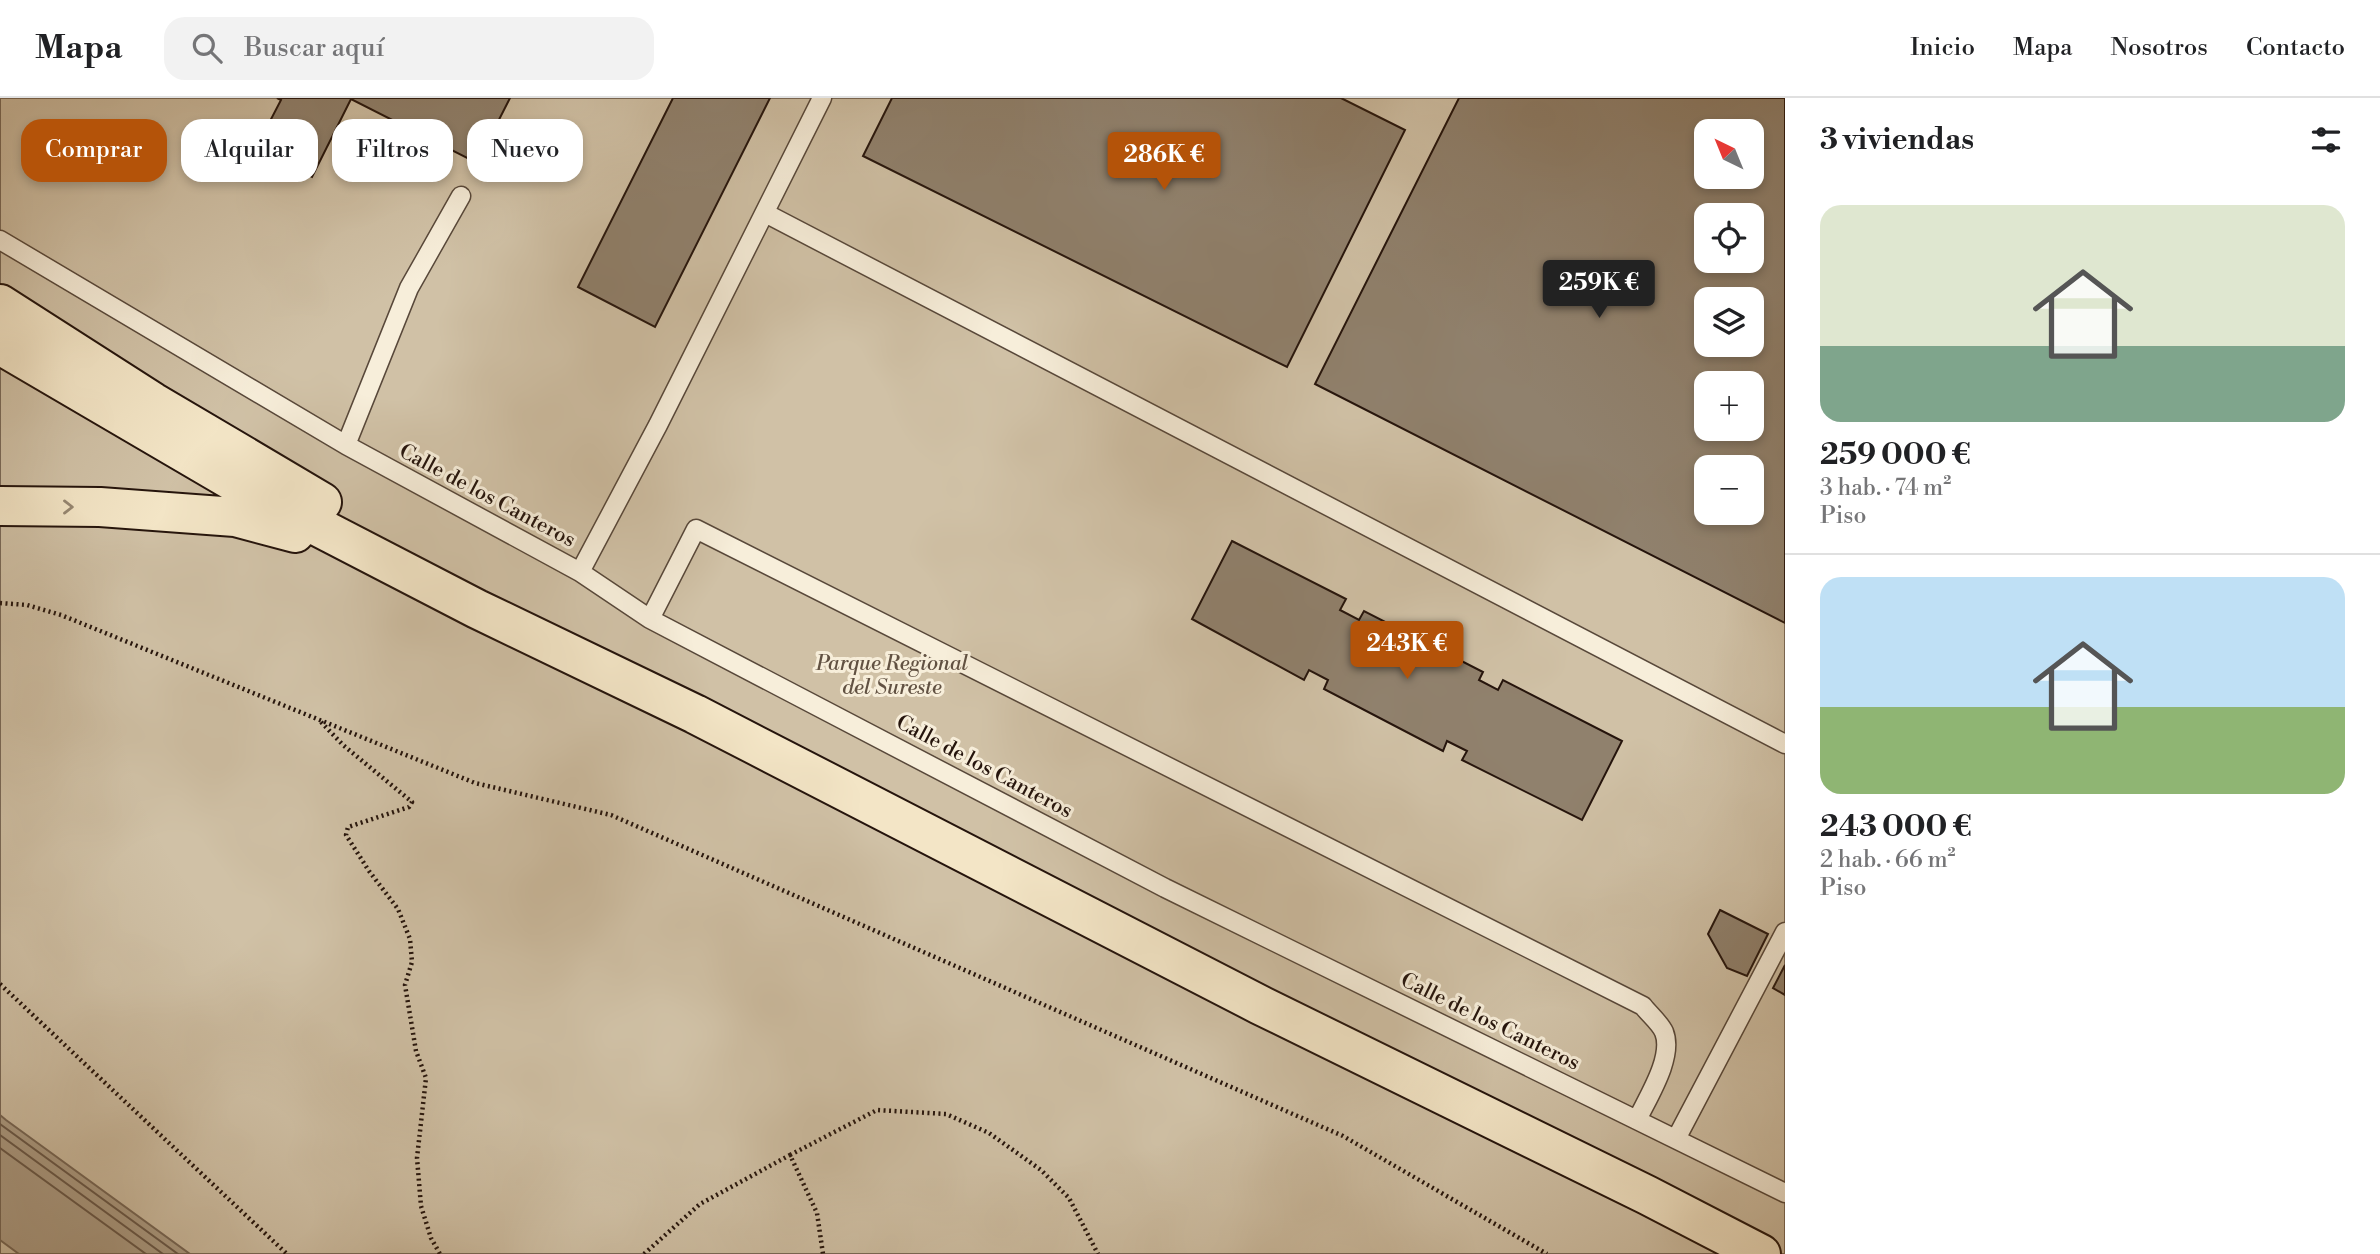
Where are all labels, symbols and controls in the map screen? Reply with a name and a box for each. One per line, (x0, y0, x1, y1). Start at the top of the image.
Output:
search box (164, 17, 654, 80)
text: Mapa (35, 28, 122, 69)
icon: search (188, 29, 226, 67)
text: Buscar aquí (244, 32, 384, 64)
text: Inicio (1910, 33, 1975, 63)
text: Mapa (2013, 33, 2072, 63)
text: Nosotros (2110, 33, 2208, 63)
text: Contacto (2246, 33, 2345, 63)
chip: Comprar (21, 119, 167, 182)
chip: Alquilar (181, 119, 318, 182)
chip: Filtros (332, 119, 453, 182)
chip: Nuevo (467, 119, 583, 182)
north arrow (1694, 119, 1764, 189)
map controls (1694, 119, 1764, 525)
text: 3 viviendas (1820, 121, 1974, 159)
icon: filters (2307, 121, 2345, 159)
pin: 286K € (1107, 132, 1221, 192)
text: 286K € (1124, 141, 1204, 169)
button: locate (1694, 203, 1764, 273)
icon: home (2020, 251, 2146, 377)
pin: 259K € (1542, 260, 1656, 320)
text: 259K € (1559, 269, 1639, 297)
button: layers (1694, 287, 1764, 357)
button: + (1694, 371, 1764, 441)
text: 259 000 € (1820, 436, 1971, 474)
street label: Calle de los Canteros (394, 438, 580, 554)
button: − (1694, 455, 1764, 525)
text: 3 hab. · 74 m² (1820, 474, 1951, 502)
one-way arrow (63, 499, 74, 515)
text: Piso (1820, 502, 1866, 530)
pin: 243K € (1350, 622, 1464, 681)
icon: home (2020, 623, 2146, 749)
text: 243K € (1366, 630, 1448, 658)
park label: Parque Regional del Sureste (815, 651, 968, 701)
street label: Calle de los Canteros (891, 709, 1077, 825)
text: 243 000 € (1820, 808, 1972, 846)
text: 2 hab. · 66 m² (1820, 846, 1956, 874)
text: Piso (1820, 874, 1866, 902)
street label: Calle de los Canteros (1396, 967, 1584, 1077)

